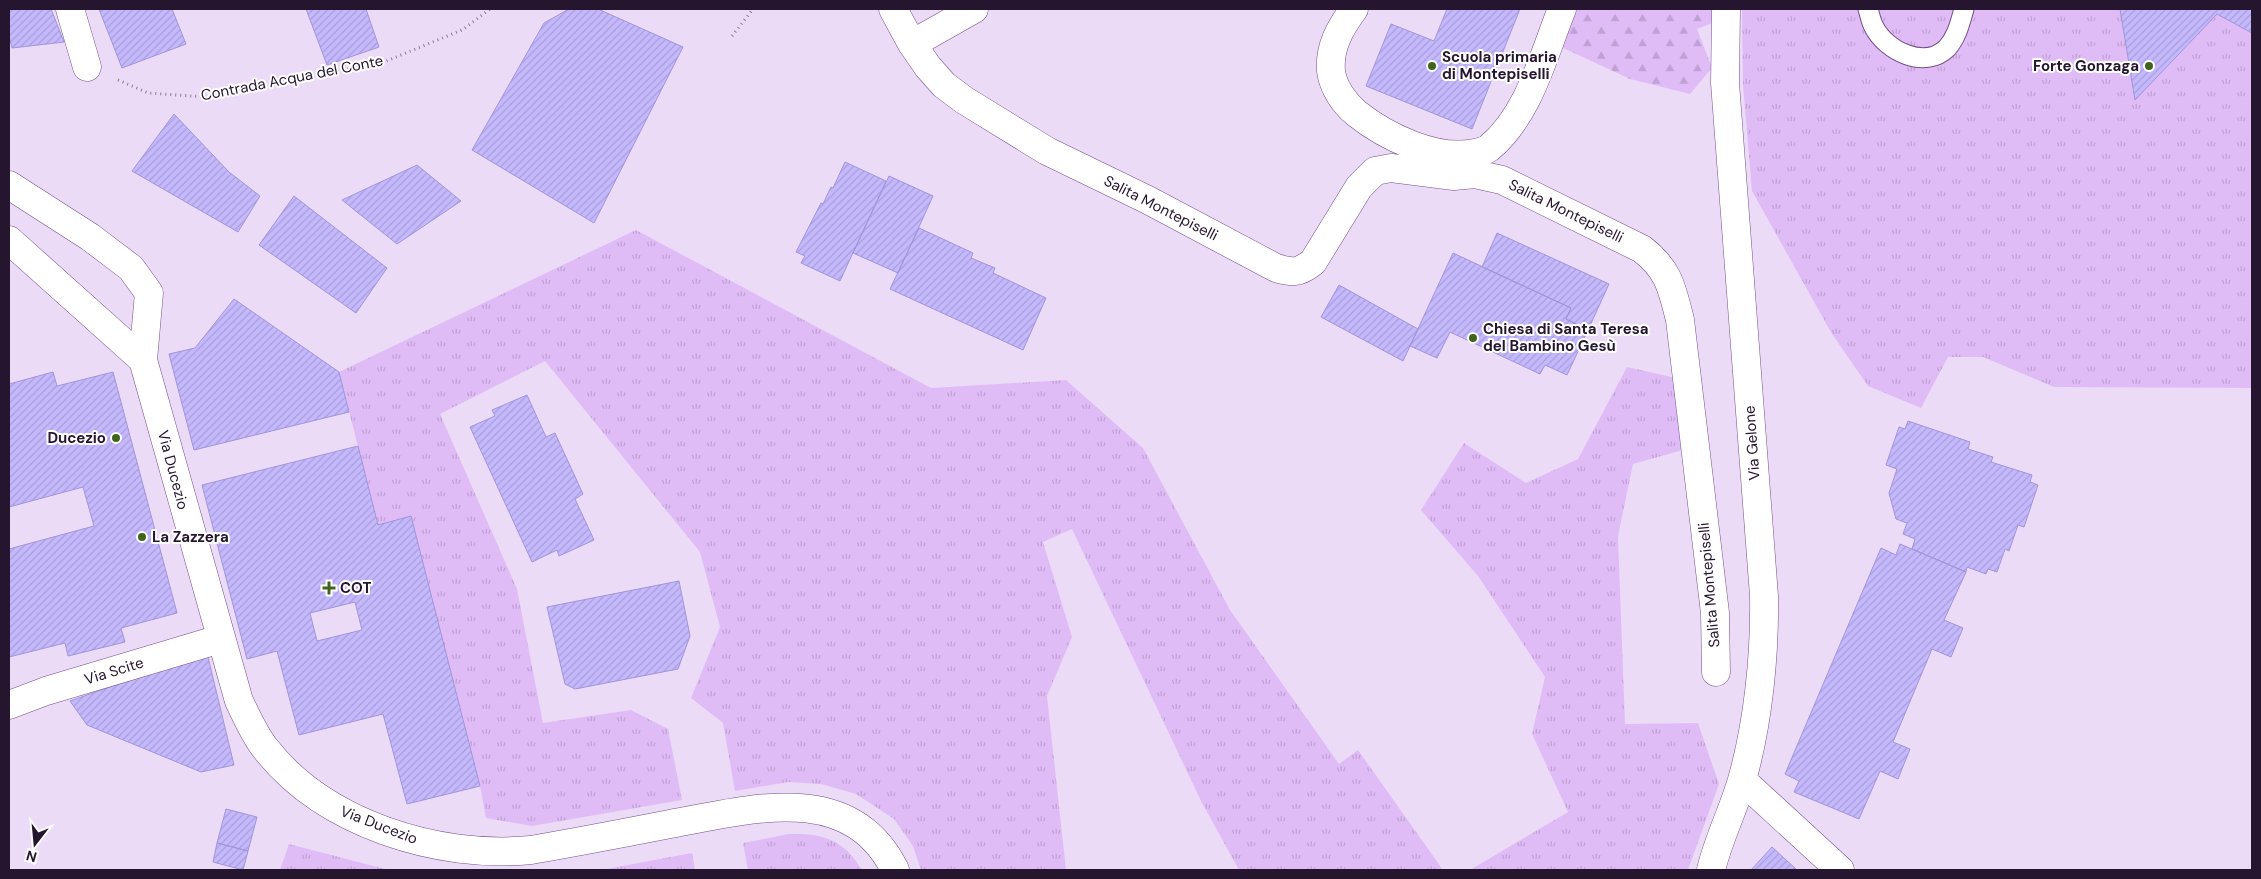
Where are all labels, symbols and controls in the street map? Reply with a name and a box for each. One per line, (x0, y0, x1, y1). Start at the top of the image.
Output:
place label: Scuola primaria di Montepiselli (1442, 47, 1557, 84)
street label: Contrada Acqua del Conte (199, 50, 385, 106)
place label: Forte Gonzaga (2033, 56, 2139, 76)
marker: Scuola primaria di Montepiselli (1426, 60, 1438, 72)
marker: Forte Gonzaga (2143, 60, 2155, 72)
street label: Salita Montepiselli (1101, 171, 1221, 245)
street label: Salita Montepiselli (1505, 175, 1627, 247)
place label: Chiesa di Santa Teresa del Bambino Gesù (1483, 319, 1649, 356)
marker: Chiesa di Santa Teresa del Bambino Gesù (1467, 332, 1479, 344)
street label: Via Gelone (1739, 405, 1765, 481)
place label: Ducezio (47, 428, 106, 448)
street label: Via Ducezio (153, 428, 193, 512)
marker: Ducezio (110, 432, 122, 444)
street label: Salita Montepiselli (1694, 522, 1724, 648)
place label: La Zazzera (152, 527, 229, 547)
marker: La Zazzera (136, 531, 148, 543)
place label: COT (340, 578, 371, 598)
marker: COT (322, 581, 336, 595)
street label: Via Scite (82, 653, 146, 689)
street label: Via Ducezio (338, 801, 421, 849)
north arrow (10, 819, 60, 869)
text: N (24, 846, 39, 867)

